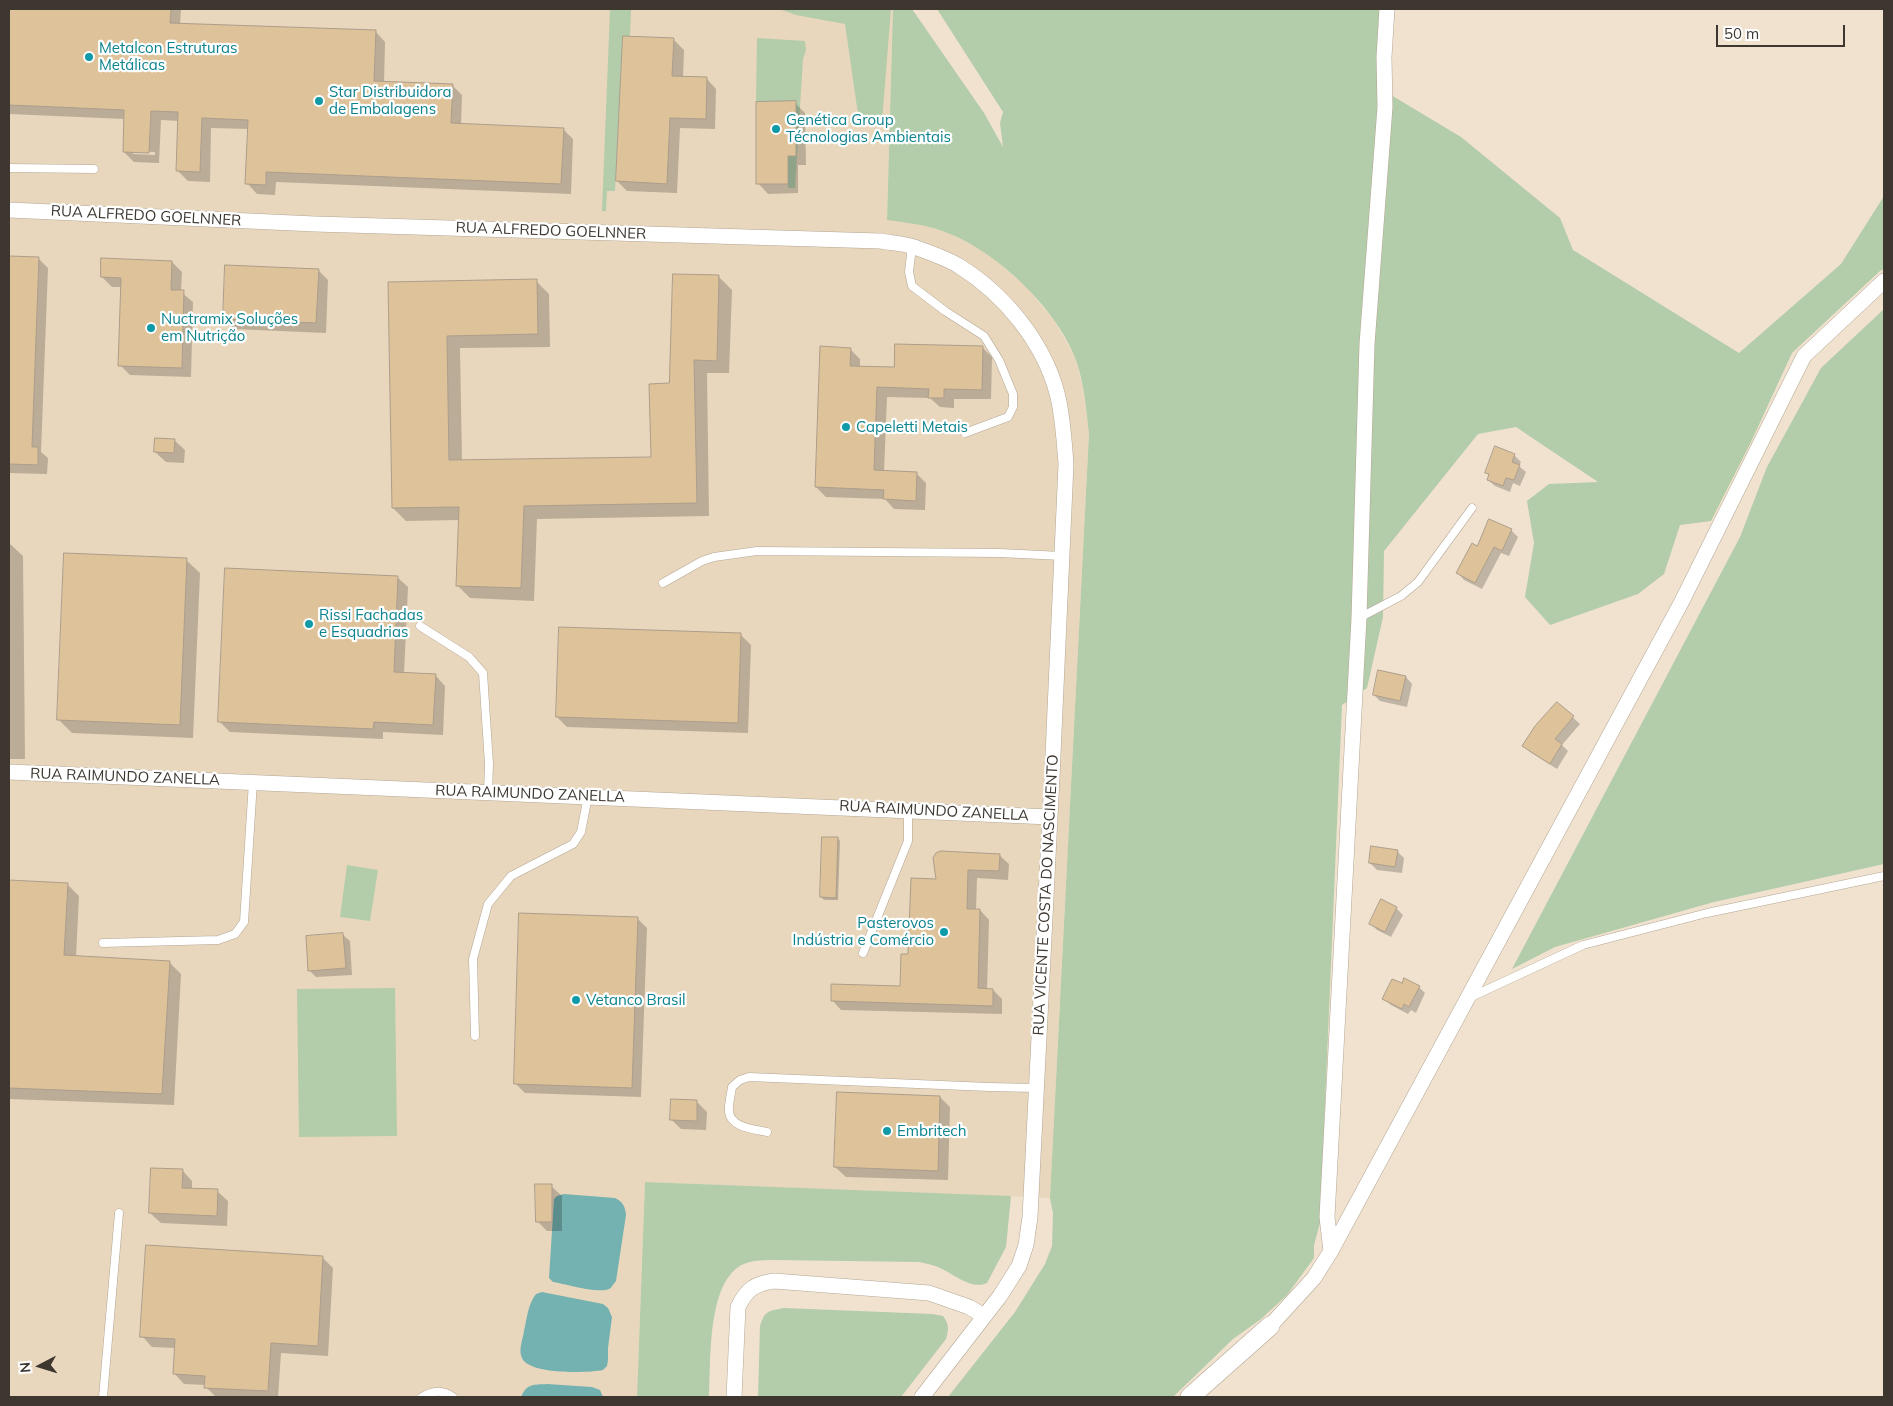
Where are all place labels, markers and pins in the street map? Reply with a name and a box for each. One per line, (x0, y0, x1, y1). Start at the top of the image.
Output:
place label: Metalcon Estruturas Metálicas (99, 39, 238, 74)
marker: Metalcon Estruturas Metálicas (83, 51, 95, 63)
place label: Star Distribuidora de Embalagens (329, 83, 451, 118)
marker: Star Distribuidora de Embalagens (313, 95, 325, 107)
place label: Genética Group Técnologias Ambientais (786, 111, 951, 146)
marker: Genética Group Técnologias Ambientais (770, 123, 782, 135)
place label: Nuctramix Soluções em Nutrição (161, 310, 298, 345)
marker: Nuctramix Soluções em Nutrição (145, 322, 157, 334)
place label: Capeletti Metais (856, 418, 968, 436)
marker: Capeletti Metais (840, 421, 852, 433)
place label: Rissi Fachadas e Esquadrias (319, 606, 423, 641)
marker: Rissi Fachadas e Esquadrias (303, 618, 315, 630)
place label: Pasterovos Indústria e Comércio (793, 914, 934, 949)
marker: Pasterovos Indústria e Comércio (938, 926, 950, 938)
place label: Vetanco Brasil (586, 991, 686, 1009)
marker: Vetanco Brasil (570, 994, 582, 1006)
place label: Embritech (897, 1122, 967, 1140)
marker: Embritech (881, 1125, 893, 1137)

